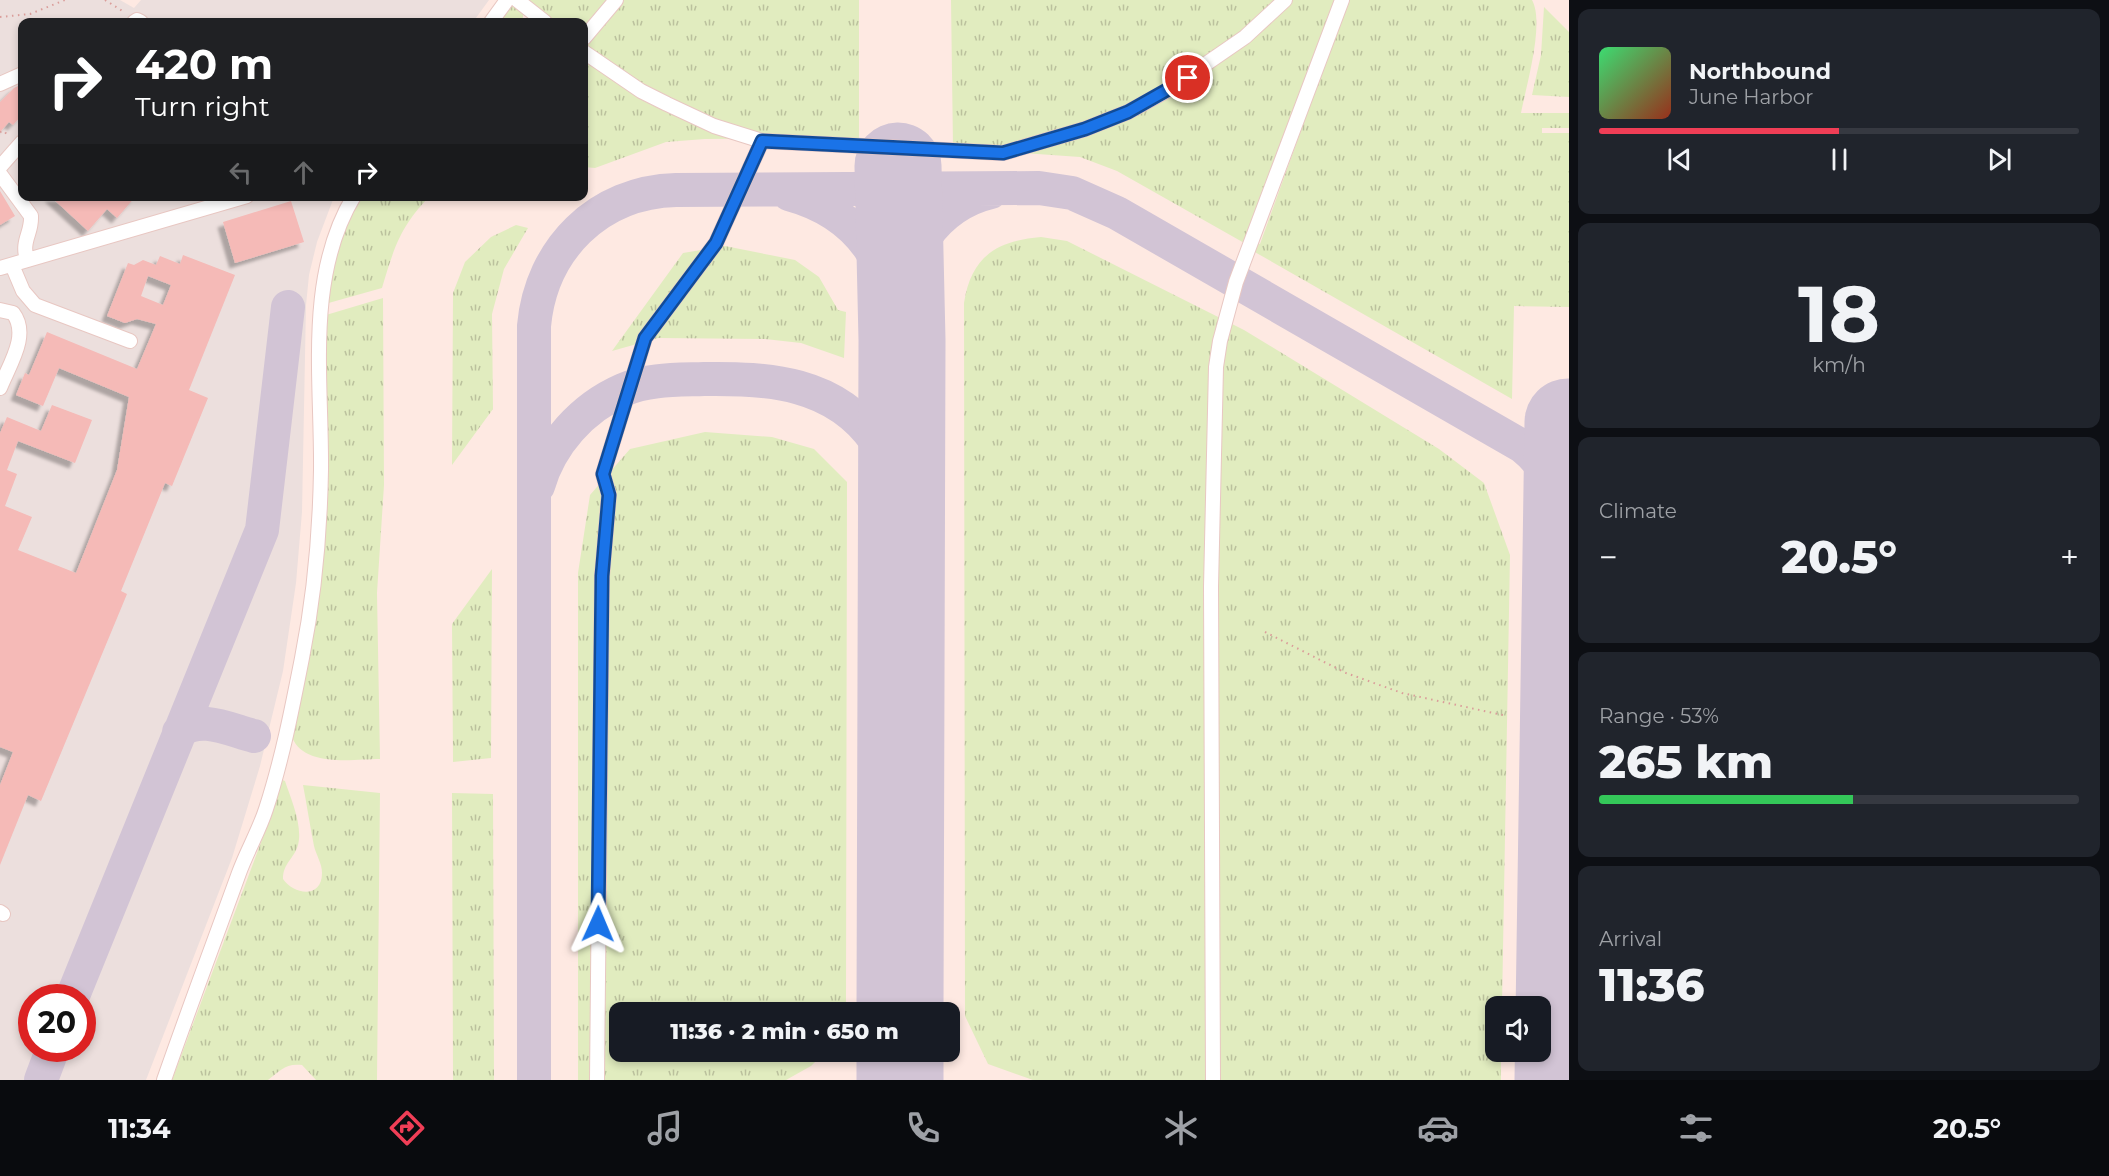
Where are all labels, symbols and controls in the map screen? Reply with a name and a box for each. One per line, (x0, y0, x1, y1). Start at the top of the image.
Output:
text: 420 m (135, 38, 273, 90)
icon: right (36, 42, 114, 120)
pin (1162, 52, 1213, 103)
text: Northbound (1689, 58, 1831, 85)
icon: arrive (1171, 61, 1204, 94)
text: June Harbor (1689, 85, 1813, 109)
text: Turn right (135, 90, 270, 123)
icon: previous (1663, 143, 1696, 176)
icon: pause (1823, 143, 1856, 176)
icon: next (1983, 143, 2016, 176)
icon: left (224, 156, 257, 189)
icon: ahead (287, 156, 320, 189)
icon: right (350, 156, 383, 189)
text: 18 (1798, 266, 1880, 362)
text: km/h (1812, 353, 1866, 377)
text: Climate (1599, 499, 1677, 523)
text: 20.5° (1781, 529, 1897, 584)
text: − (1599, 537, 1618, 577)
text: + (2060, 537, 2079, 577)
text: Range · 53% (1599, 704, 1719, 728)
text: 265 km (1599, 734, 1773, 789)
position arrow (566, 892, 630, 956)
text: Arrival (1599, 927, 1662, 951)
text: 11:36 (1599, 957, 1705, 1012)
speed limit sign: 20 (18, 984, 96, 1062)
map controls (1485, 996, 1551, 1062)
button: sound (1485, 996, 1551, 1062)
text: 11:36 · 2 min · 650 m (670, 1018, 899, 1045)
icon: directions (386, 1107, 428, 1149)
icon: music (644, 1107, 686, 1149)
icon: phone (902, 1107, 944, 1149)
icon: climate (1160, 1107, 1202, 1149)
icon: car (1417, 1107, 1459, 1149)
icon: filters (1675, 1107, 1717, 1149)
text: 11:34 (108, 1112, 171, 1145)
text: 20.5° (1933, 1112, 2001, 1145)

